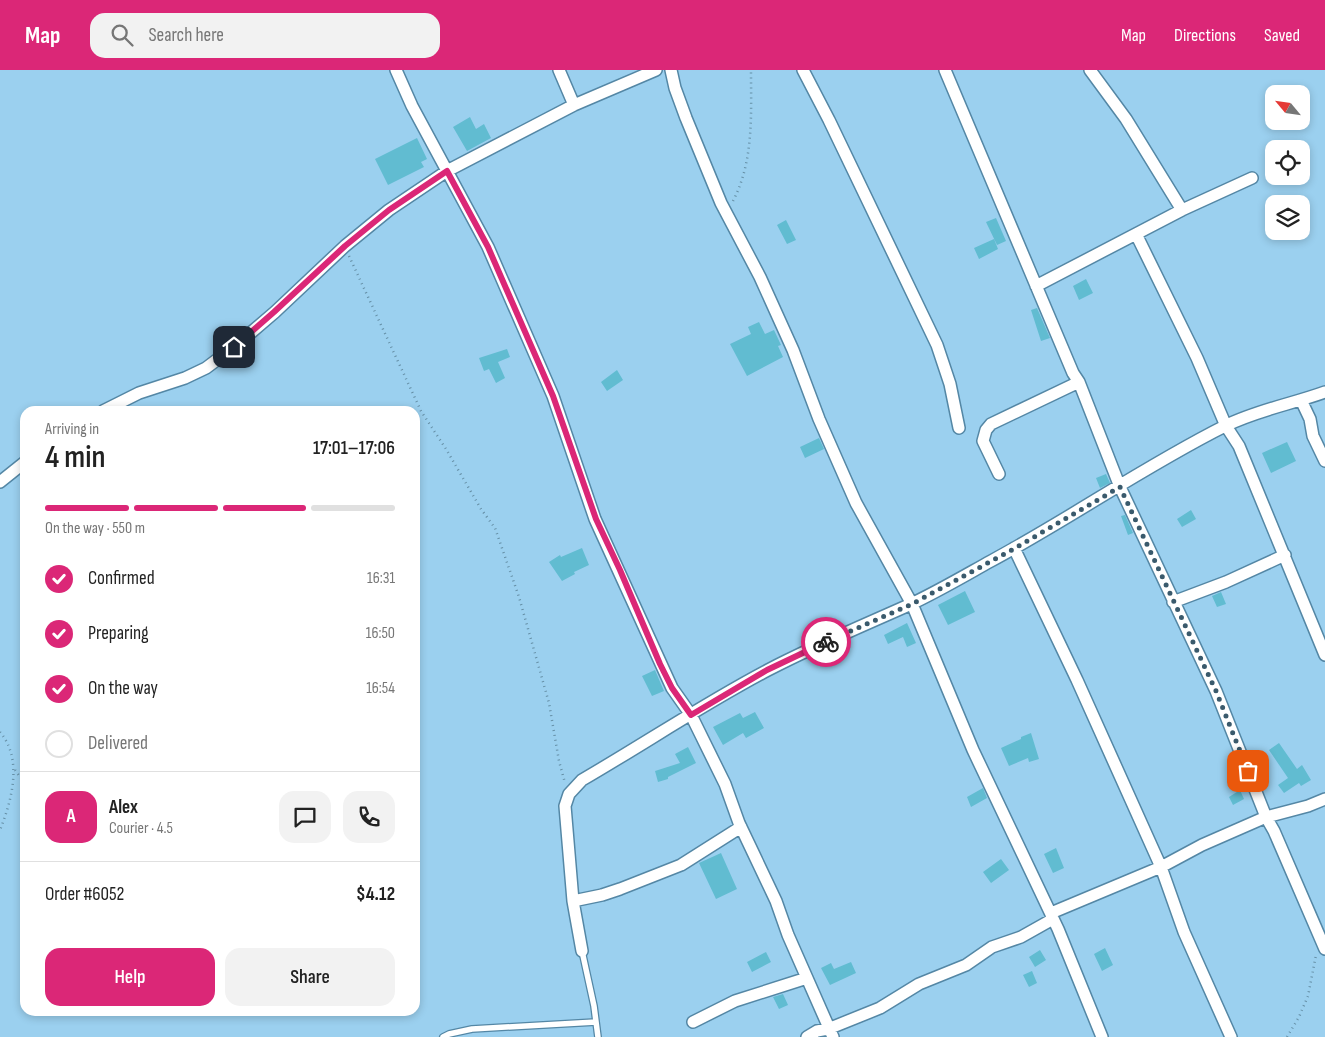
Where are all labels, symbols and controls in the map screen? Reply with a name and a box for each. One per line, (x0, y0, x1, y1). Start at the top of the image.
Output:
search box (90, 13, 440, 58)
text: Map (25, 21, 60, 50)
icon: search (108, 21, 136, 49)
text: Search here (148, 24, 224, 47)
text: Map (1121, 25, 1146, 46)
text: Directions (1174, 25, 1236, 46)
text: Saved (1264, 25, 1300, 46)
north arrow (1265, 85, 1310, 130)
map controls (1265, 85, 1310, 240)
button: locate (1265, 140, 1310, 185)
button: layers (1265, 195, 1310, 240)
pin (213, 326, 255, 368)
icon: home (220, 333, 248, 361)
text: Arriving in (45, 420, 99, 439)
text: 17:01–17:06 (313, 437, 395, 460)
text: 4 min (45, 438, 106, 477)
text: On the way · 550 m (45, 519, 145, 538)
icon: check (45, 565, 73, 593)
text: Confirmed (88, 567, 155, 590)
text: 16:31 (367, 569, 395, 588)
courier (801, 617, 851, 667)
icon: check (45, 620, 73, 648)
text: Preparing (88, 622, 149, 645)
text: 16:50 (366, 624, 395, 643)
icon: bike (812, 628, 840, 656)
icon: check (45, 675, 73, 703)
text: On the way (88, 677, 158, 700)
text: 16:54 (366, 679, 395, 698)
text: Delivered (88, 732, 148, 755)
pin (1227, 750, 1269, 792)
icon: bag (1234, 757, 1262, 785)
button: chat (279, 791, 331, 843)
button: phone (343, 791, 395, 843)
text: Alex (109, 796, 138, 819)
text: A (66, 805, 76, 828)
text: Courier · 4.5 (109, 819, 173, 838)
text: Order #6052 (45, 883, 124, 906)
text: $4.12 (356, 883, 395, 906)
button: Help (45, 948, 215, 1006)
button: Share (225, 948, 395, 1006)

